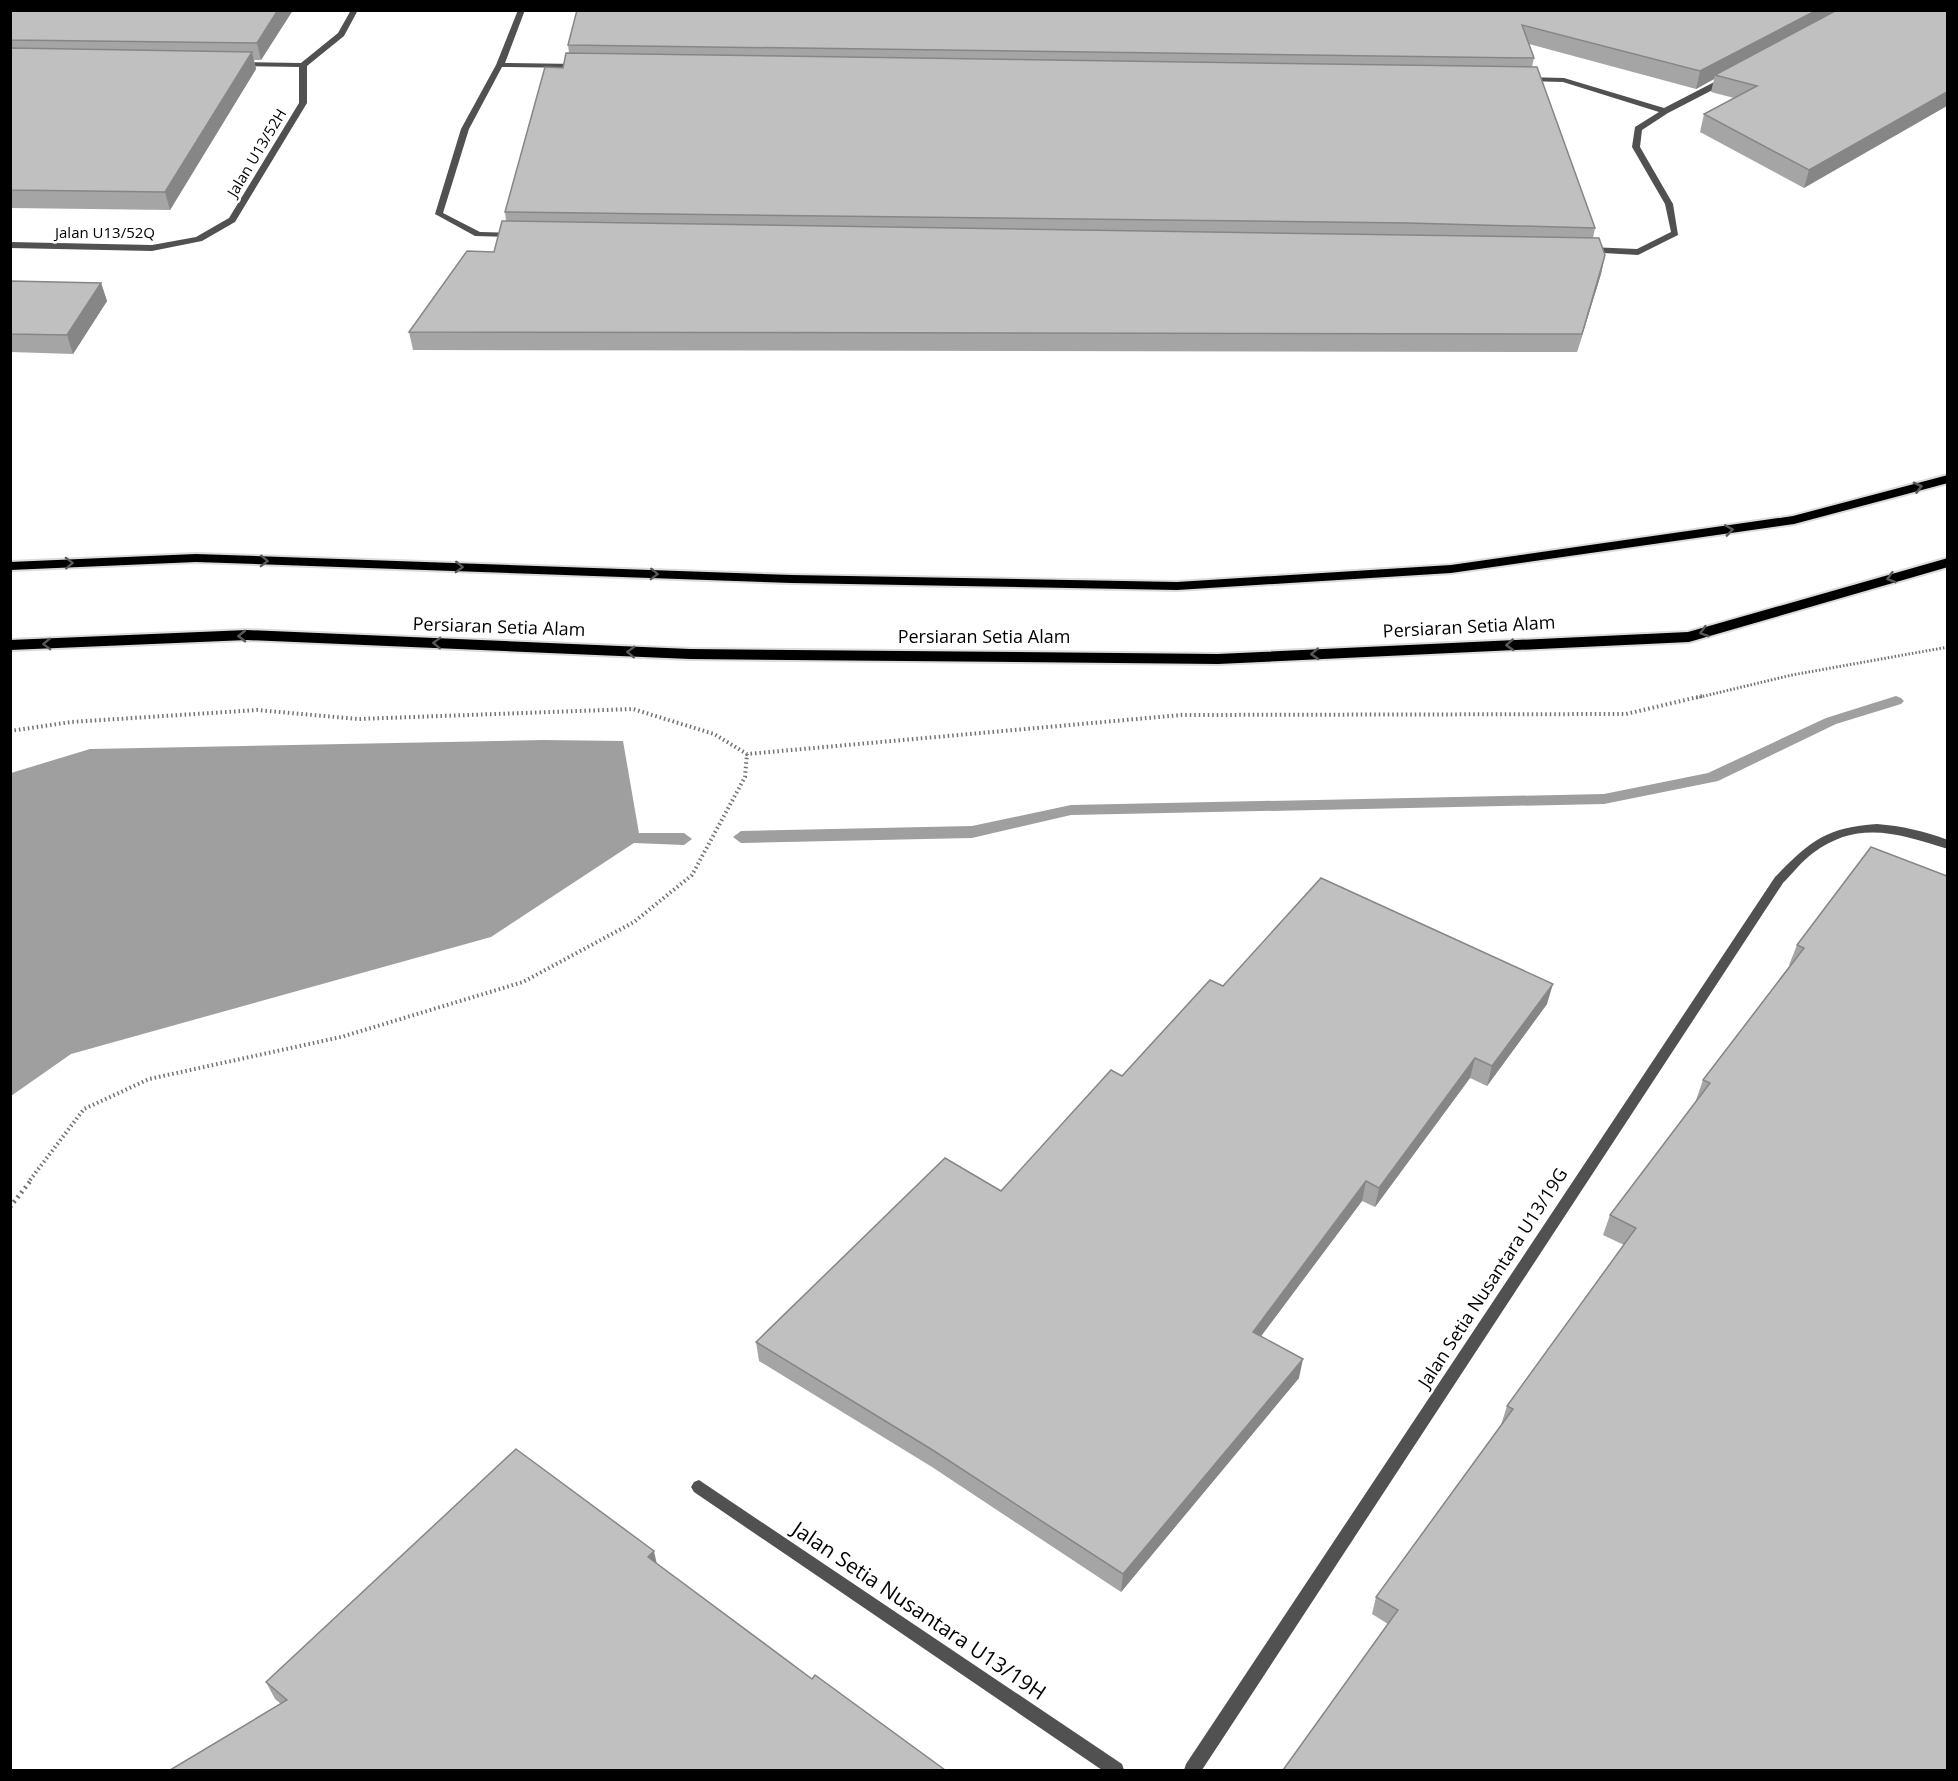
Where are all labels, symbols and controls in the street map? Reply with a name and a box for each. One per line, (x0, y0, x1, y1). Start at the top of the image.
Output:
street label: Jalan U13/52H (221, 105, 290, 202)
street label: Jalan U13/52Q (53, 222, 155, 242)
one-way arrow (1913, 481, 1923, 494)
one-way arrow (1724, 524, 1733, 536)
one-way arrow (259, 554, 268, 567)
one-way arrow (64, 557, 73, 570)
one-way arrow (454, 561, 463, 574)
one-way arrow (649, 568, 658, 581)
one-way arrow (1886, 571, 1897, 583)
street label: Persiaran Setia Alam (1382, 609, 1556, 643)
street label: Persiaran Setia Alam (412, 611, 586, 641)
street label: Persiaran Setia Alam (898, 624, 1070, 648)
one-way arrow (1699, 625, 1710, 637)
one-way arrow (237, 629, 246, 642)
one-way arrow (42, 637, 51, 650)
one-way arrow (432, 637, 441, 650)
one-way arrow (1505, 639, 1514, 652)
one-way arrow (627, 645, 636, 658)
one-way arrow (1311, 648, 1320, 661)
street label: Jalan Setia Nusantara U13/19G (1411, 1163, 1572, 1394)
street label: Jalan Setia Nusantara U13/19H (786, 1513, 1052, 1706)

